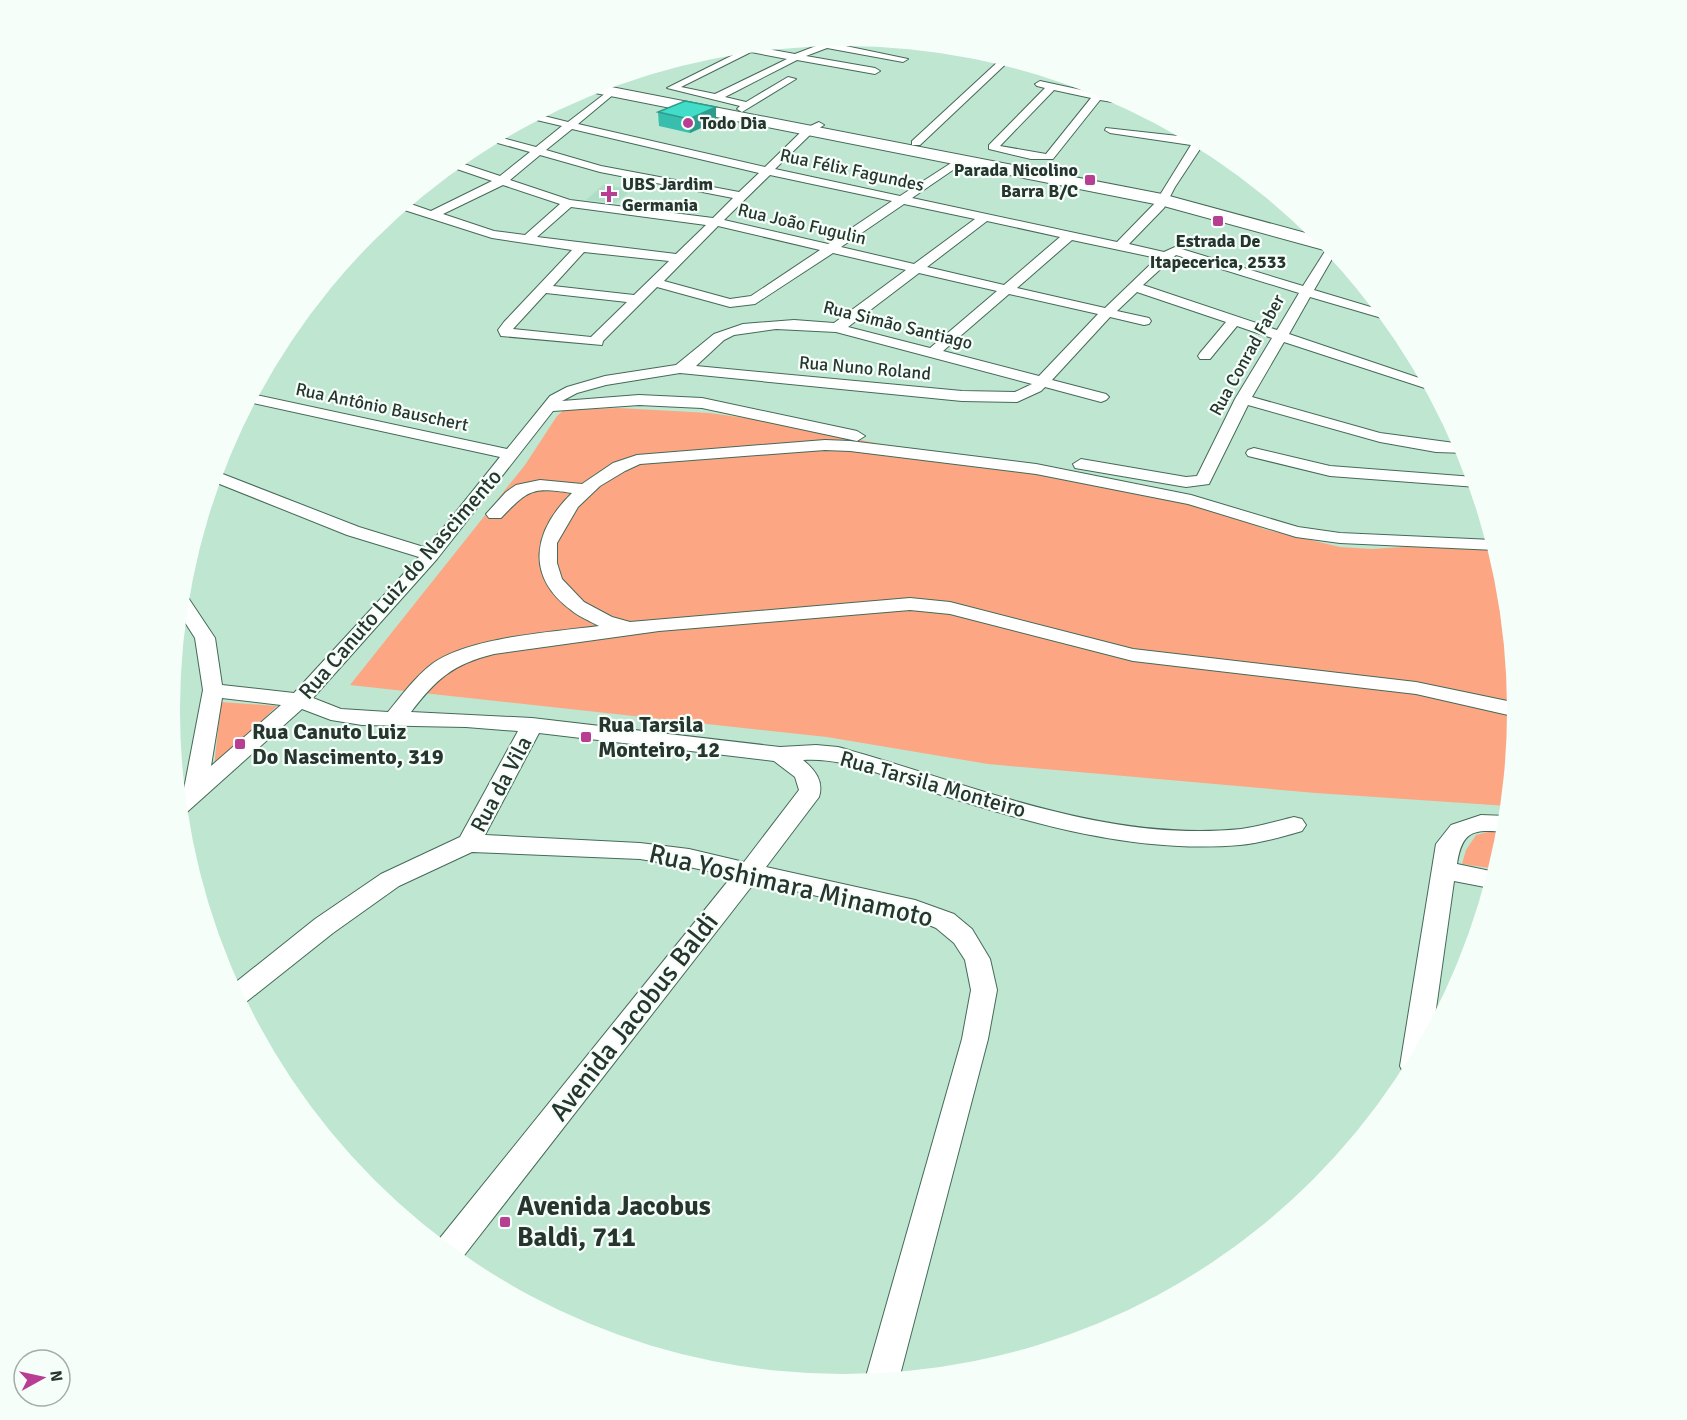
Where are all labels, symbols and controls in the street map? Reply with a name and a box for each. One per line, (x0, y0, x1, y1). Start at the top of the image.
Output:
place label: Todo Dia (700, 112, 767, 134)
marker: Todo Dia (681, 116, 695, 130)
street label: Rua Félix Fagundes (778, 144, 926, 196)
place label: Parada Nicolino Barra B/C (954, 159, 1078, 202)
place label: UBS Jardim Germania (622, 173, 713, 216)
marker: Parada Nicolino Barra B/C (1083, 173, 1097, 187)
marker: UBS Jardim Germania (600, 185, 618, 203)
street label: Rua João Fugulin (736, 199, 868, 249)
marker: Estrada De Itapecerica, 2533 (1211, 214, 1225, 228)
place label: Estrada De Itapecerica, 2533 (1150, 230, 1286, 273)
street label: Rua Conrad Faber (1205, 290, 1290, 420)
street label: Rua Simão Santiago (821, 296, 975, 354)
street label: Rua Nuno Roland (798, 351, 932, 385)
street label: Rua Antônio Bauschert (294, 378, 470, 436)
street label: Rua Canuto Luiz do Nascimento (293, 463, 507, 705)
place label: Rua Tarsila Monteiro, 12 (598, 711, 720, 763)
place label: Rua Canuto Luiz Do Nascimento, 319 (252, 718, 444, 770)
marker: Rua Tarsila Monteiro, 12 (579, 730, 593, 744)
street label: Rua da Vila (465, 731, 537, 837)
marker: Rua Canuto Luiz Do Nascimento, 319 (233, 737, 247, 751)
street label: Rua Tarsila Monteiro (837, 745, 1029, 823)
street label: Rua Yoshimara Minamoto (646, 837, 936, 935)
street label: Avenida Jacobus Baldi (542, 906, 726, 1128)
place label: Avenida Jacobus Baldi, 711 (517, 1190, 711, 1254)
marker: Avenida Jacobus Baldi, 711 (498, 1215, 512, 1229)
north arrow (12, 1348, 72, 1408)
text: N (45, 1369, 67, 1383)

